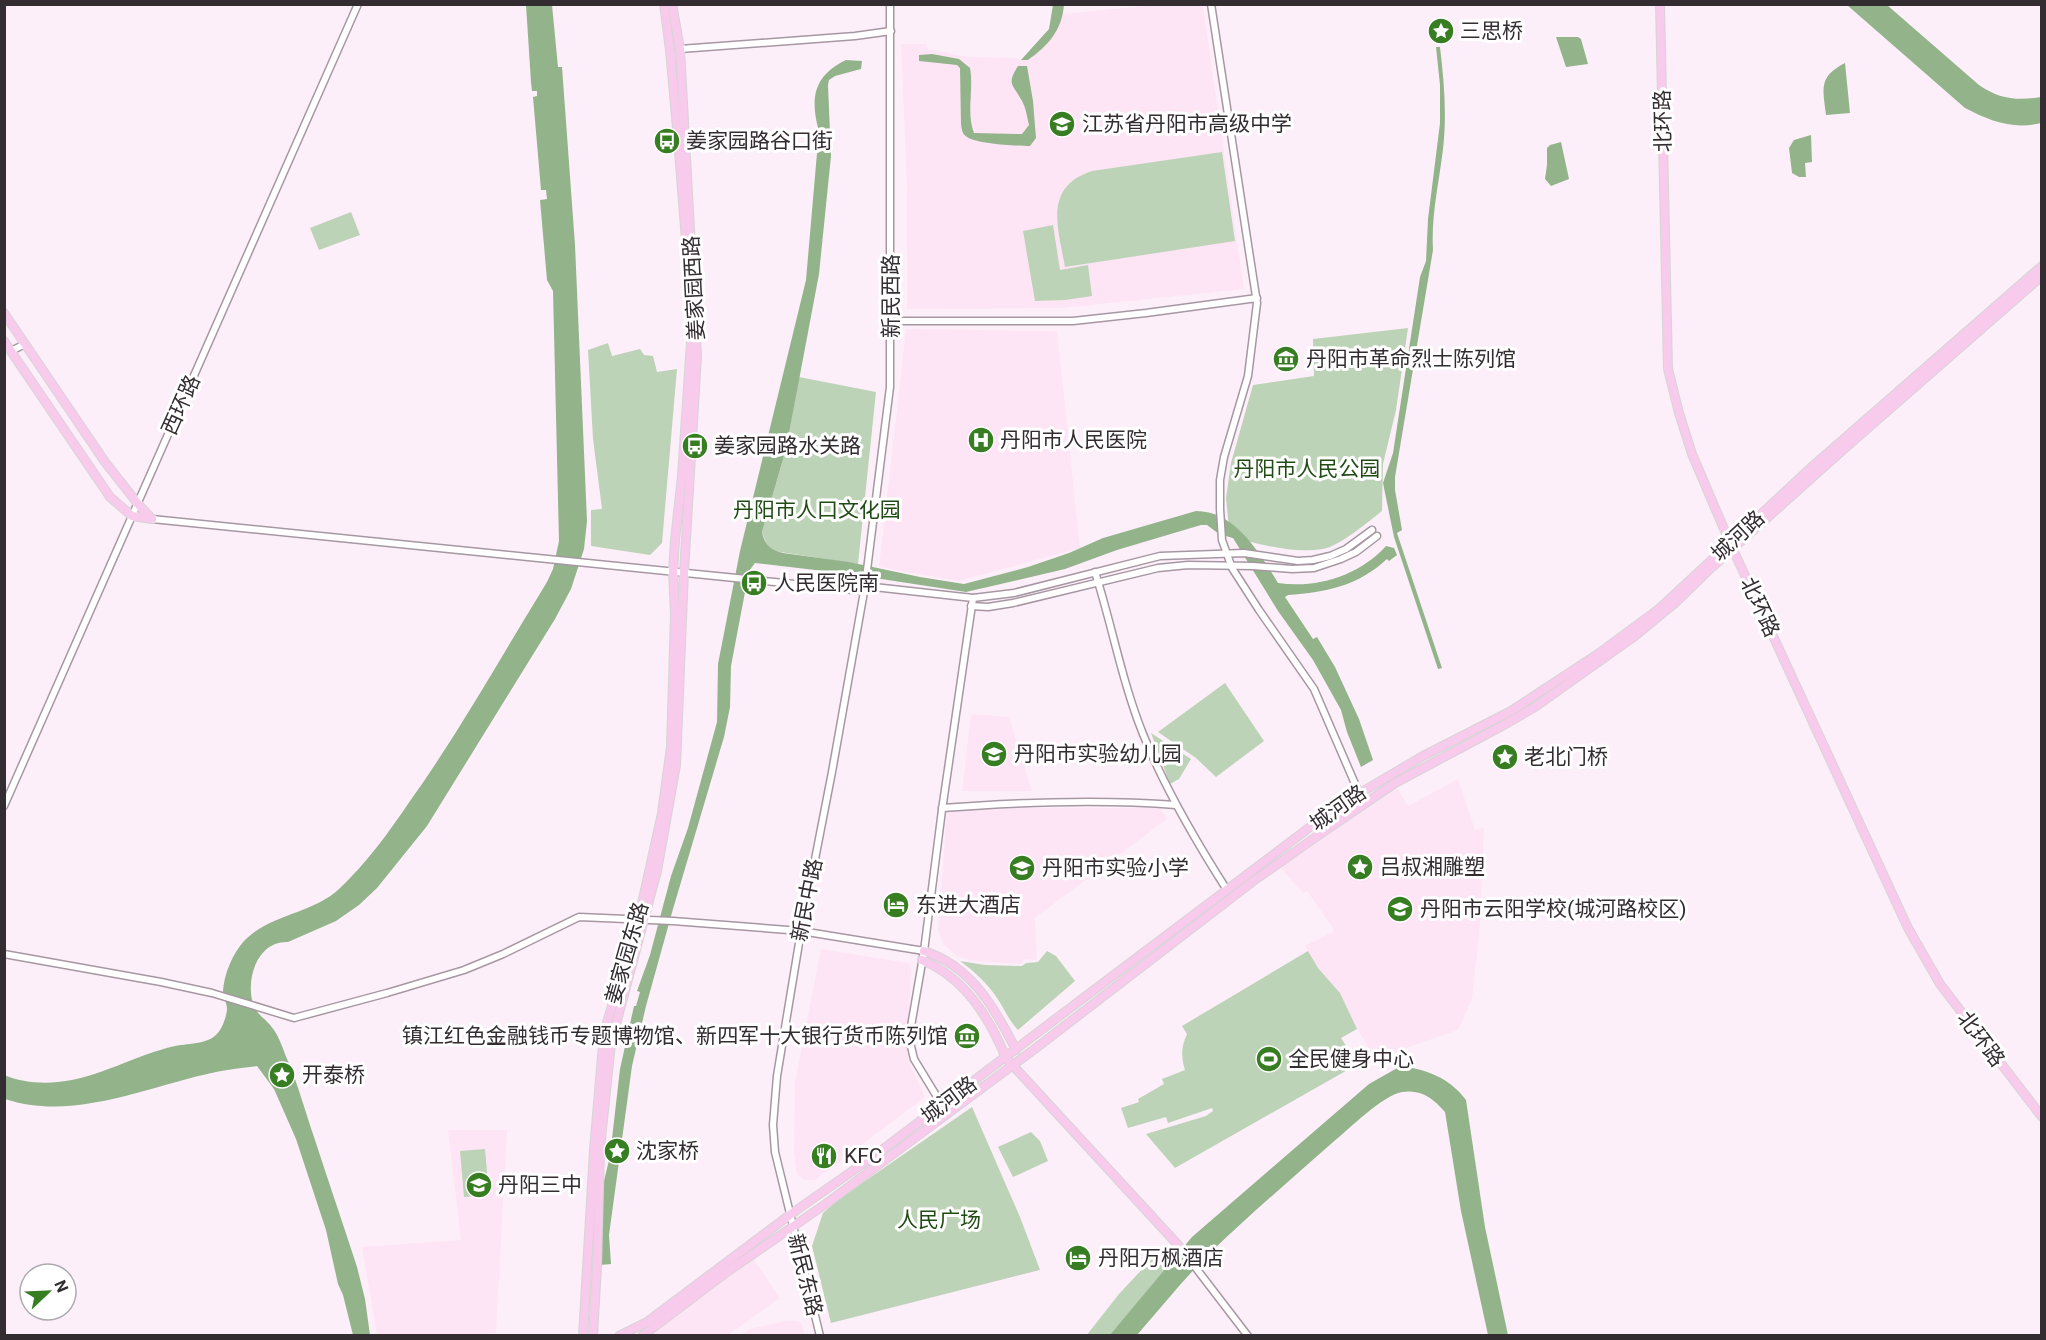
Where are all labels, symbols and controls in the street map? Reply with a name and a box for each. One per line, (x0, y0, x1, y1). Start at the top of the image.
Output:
place icon: 三思桥 (1426, 16, 1456, 46)
place label: 三思桥 (1460, 19, 1523, 43)
street label: 北环路 (1650, 89, 1676, 153)
school or university icon: 江苏省丹阳市高级中学 (1047, 109, 1077, 139)
place label: 江苏省丹阳市高级中学 (1082, 112, 1292, 136)
bus stop icon: 姜家园路谷口街 (652, 126, 682, 156)
place label: 姜家园路谷口街 (686, 129, 833, 153)
street label: 姜家园西路 (679, 235, 709, 341)
street label: 新民西路 (879, 254, 903, 338)
museum icon: 丹阳市革命烈士陈列馆 (1271, 344, 1301, 374)
place label: 丹阳市革命烈士陈列馆 (1306, 347, 1516, 371)
street label: 西环路 (157, 371, 205, 439)
hospital icon: 丹阳市人民医院 (966, 425, 996, 455)
place label: 丹阳市人民医院 (1000, 428, 1147, 452)
bus stop icon: 姜家园路水关路 (680, 431, 710, 461)
place label: 姜家园路水关路 (714, 434, 861, 458)
park label: 丹阳市人民公园 (1234, 457, 1381, 481)
park label: 丹阳市人口文化园 (733, 498, 901, 522)
street label: 城河路 (1707, 506, 1769, 566)
bus stop icon: 人民医院南 (739, 568, 769, 598)
place label: 人民医院南 (774, 571, 879, 595)
street label: 北环路 (1736, 573, 1784, 641)
school or university icon: 丹阳市实验幼儿园 (979, 739, 1009, 769)
place label: 丹阳市实验幼儿园 (1014, 742, 1182, 766)
place icon: 老北门桥 (1490, 742, 1520, 772)
place label: 老北门桥 (1524, 745, 1608, 769)
street label: 城河路 (1305, 780, 1371, 836)
place icon: 吕叔湘雕塑 (1345, 852, 1375, 882)
school or university icon: 丹阳市实验小学 (1007, 853, 1037, 883)
place label: 吕叔湘雕塑 (1380, 855, 1485, 879)
street label: 新民中路 (787, 856, 827, 944)
place label: 丹阳市实验小学 (1042, 856, 1189, 880)
hotel icon: 东进大酒店 (881, 890, 911, 920)
place label: 东进大酒店 (916, 893, 1021, 917)
school or university icon: 丹阳市云阳学校(城河路校区) (1385, 894, 1415, 924)
place label: 丹阳市云阳学校(城河路校区) (1420, 897, 1687, 921)
street label: 姜家园东路 (601, 899, 653, 1007)
street label: 北环路 (1952, 1007, 2010, 1071)
museum icon: 镇江红色金融钱币专题博物馆、新四军十大银行货币陈列馆 (952, 1021, 982, 1051)
place label: 镇江红色金融钱币专题博物馆、新四军十大银行货币陈列馆 (402, 1024, 948, 1048)
sports icon: 全民健身中心 (1254, 1044, 1284, 1074)
place label: 全民健身中心 (1288, 1047, 1414, 1071)
place icon: 开泰桥 (267, 1060, 297, 1090)
place label: 开泰桥 (302, 1063, 365, 1087)
street label: 城河路 (917, 1071, 981, 1129)
place icon: 沈家桥 (602, 1136, 632, 1166)
place label: 沈家桥 (636, 1139, 699, 1163)
restaurant icon: KFC (809, 1141, 839, 1171)
place label: KFC (844, 1144, 882, 1168)
school or university icon: 丹阳三中 (464, 1170, 494, 1200)
place label: 丹阳三中 (498, 1173, 582, 1197)
park label: 人民广场 (897, 1208, 981, 1232)
street label: 新民东路 (783, 1231, 827, 1319)
hotel icon: 丹阳万枫酒店 (1063, 1243, 1093, 1273)
place label: 丹阳万枫酒店 (1098, 1246, 1224, 1270)
north arrow (18, 1262, 78, 1322)
text: N (50, 1277, 72, 1295)

